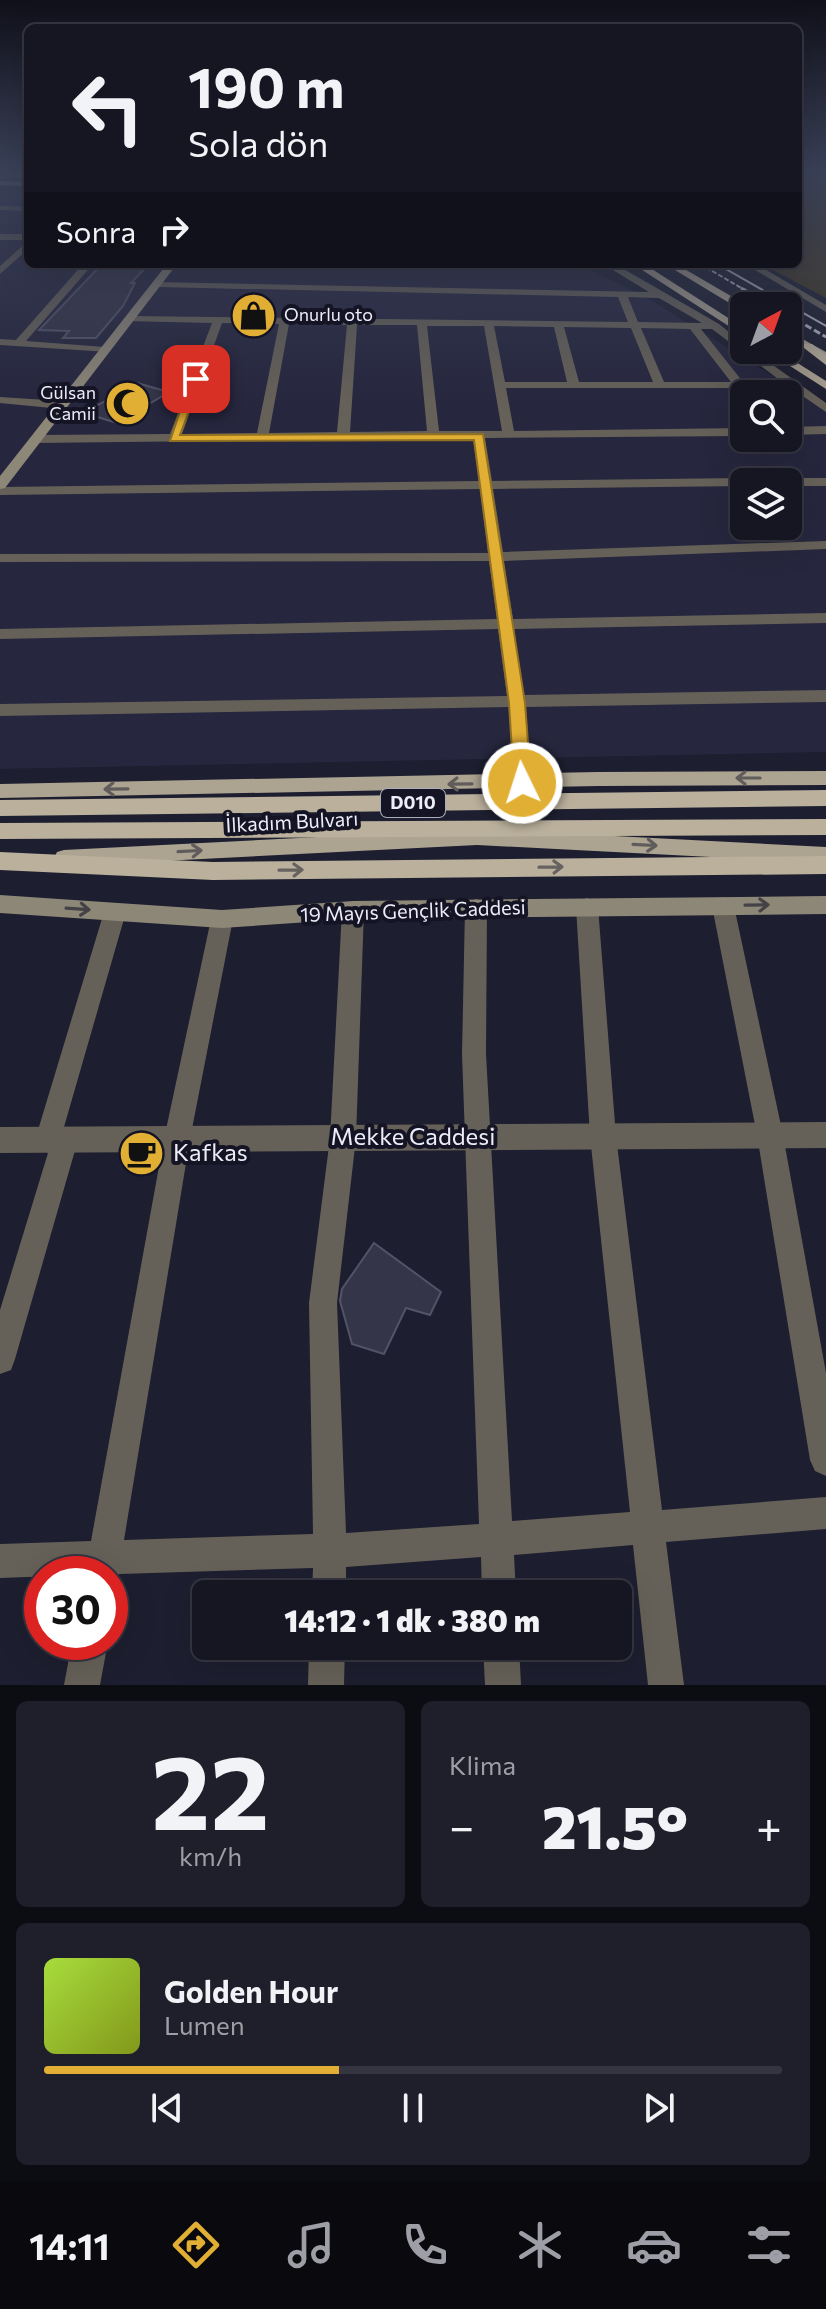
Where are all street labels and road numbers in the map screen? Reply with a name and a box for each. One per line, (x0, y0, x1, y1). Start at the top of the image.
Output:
road number: D010 (381, 789, 445, 817)
street label: İlkadım Bulvarı (225, 806, 359, 836)
street label: 19 Mayıs Gençlik Caddesi (300, 894, 526, 926)
street label: Mekke Caddesi (331, 1121, 495, 1150)

